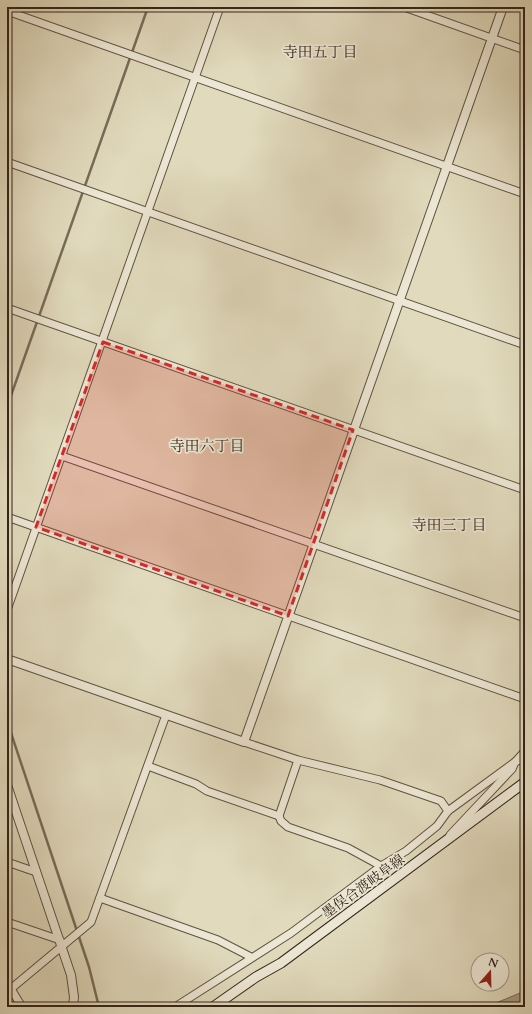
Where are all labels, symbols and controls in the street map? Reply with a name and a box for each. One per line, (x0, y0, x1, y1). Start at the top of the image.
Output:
district label: 寺田五丁目 (282, 42, 358, 62)
district label: 寺田六丁目 (169, 436, 245, 456)
district label: 寺田三丁目 (411, 515, 487, 535)
street label: 墨俣合渡岐阜線 (318, 850, 409, 923)
north arrow (470, 952, 510, 992)
text: N (486, 954, 501, 972)

